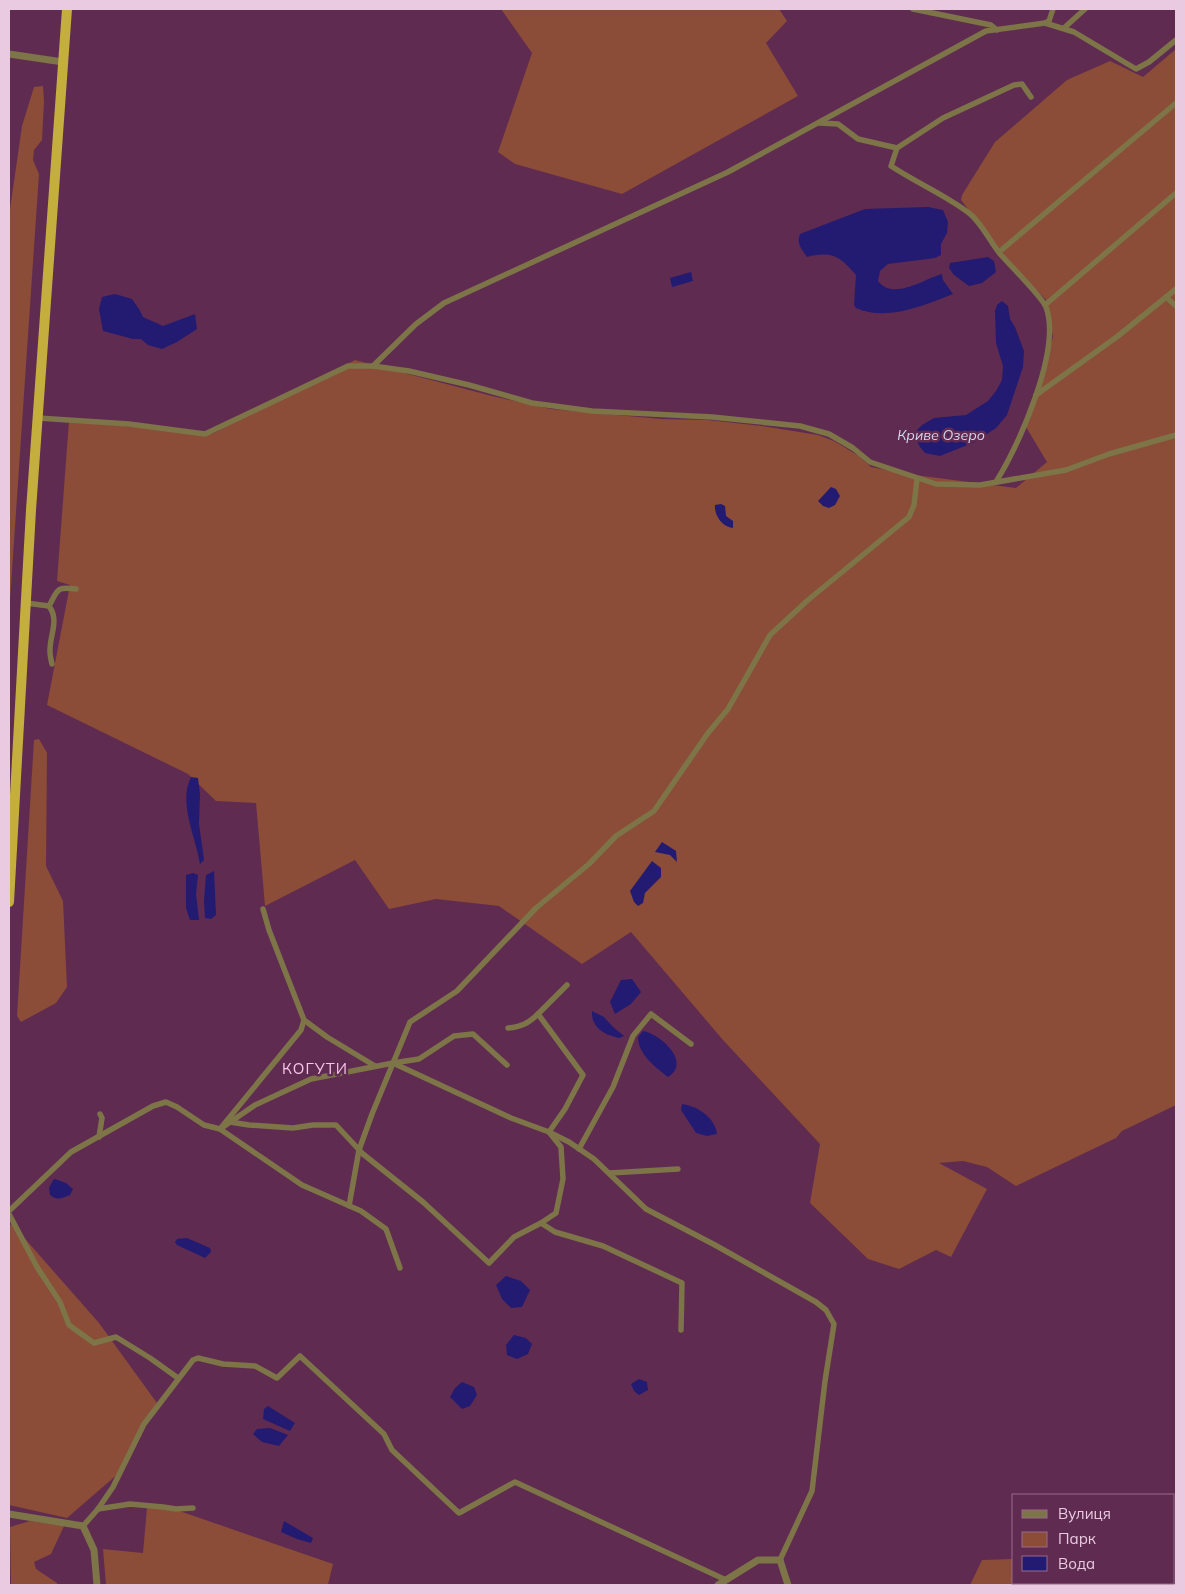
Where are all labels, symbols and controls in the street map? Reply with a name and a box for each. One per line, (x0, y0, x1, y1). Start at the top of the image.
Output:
water label: Криве Озеро (897, 426, 985, 444)
district label: КОГУТИ (282, 1059, 348, 1078)
legend (1012, 1494, 1175, 1584)
text: Вулиця (1058, 1504, 1111, 1523)
text: Парк (1058, 1529, 1097, 1548)
text: Вода (1058, 1554, 1095, 1573)

